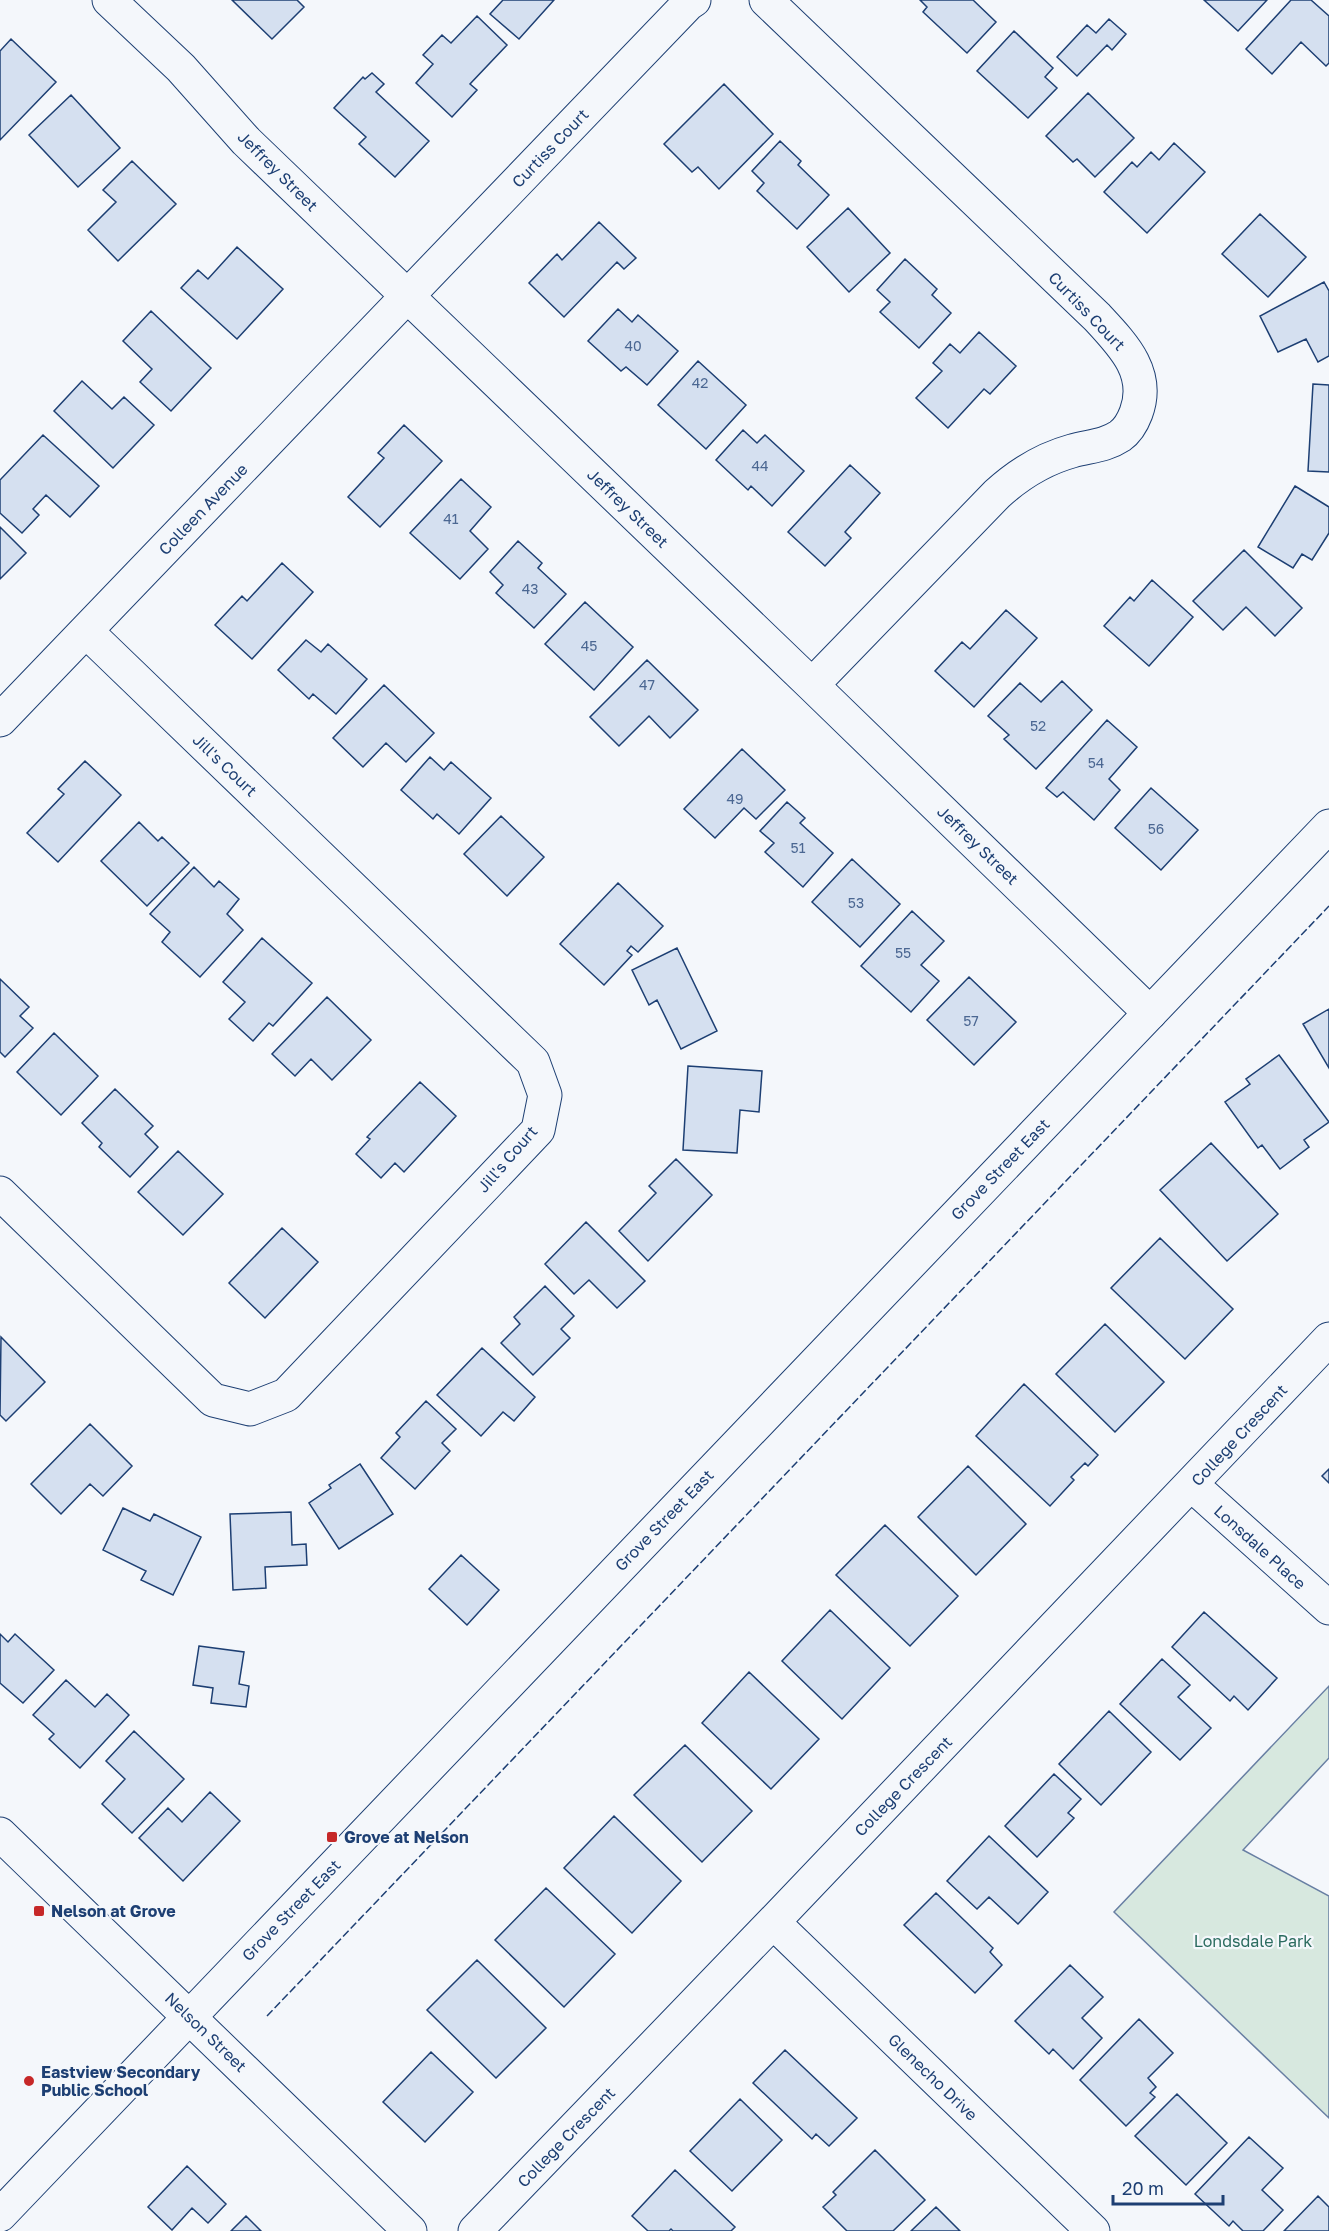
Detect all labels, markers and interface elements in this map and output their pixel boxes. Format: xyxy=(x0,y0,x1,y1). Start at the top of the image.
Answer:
street label: Curtiss Court xyxy=(507,104,593,192)
street label: Jeffrey Street xyxy=(234,127,322,215)
street label: Curtiss Court xyxy=(1044,267,1130,355)
house number: 40 xyxy=(624,337,642,354)
house number: 42 xyxy=(692,374,708,391)
house number: 44 xyxy=(751,457,769,474)
street label: Colleen Avenue xyxy=(154,459,252,559)
street label: Jeffrey Street xyxy=(583,464,673,552)
house number: 41 xyxy=(443,510,459,527)
house number: 43 xyxy=(522,580,538,597)
house number: 45 xyxy=(581,637,597,654)
house number: 47 xyxy=(639,676,655,693)
house number: 52 xyxy=(1030,717,1046,734)
street label: Jill's Court xyxy=(189,729,261,801)
house number: 54 xyxy=(1088,754,1104,771)
house number: 49 xyxy=(726,790,744,807)
street label: Jeffrey Street xyxy=(933,801,1023,889)
house number: 56 xyxy=(1148,820,1164,837)
house number: 51 xyxy=(791,839,806,856)
house number: 53 xyxy=(848,894,864,911)
house number: 55 xyxy=(895,944,911,961)
house number: 57 xyxy=(963,1012,979,1029)
street label: Grove Street East xyxy=(946,1114,1054,1224)
street label: Jill's Court xyxy=(473,1122,541,1196)
street label: College Crescent xyxy=(1187,1380,1291,1490)
street label: Grove Street East xyxy=(610,1465,718,1575)
street label: Lonsdale Place xyxy=(1210,1501,1310,1593)
street label: College Crescent xyxy=(850,1732,956,1840)
place label: Grove at Nelson xyxy=(344,1827,469,1847)
marker: Grove at Nelson xyxy=(325,1830,339,1844)
street label: Grove Street East xyxy=(237,1855,345,1965)
place label: Nelson at Grove xyxy=(51,1901,176,1921)
marker: Nelson at Grove xyxy=(32,1904,46,1918)
park label: Londsdale Park xyxy=(1194,1931,1312,1951)
street label: Nelson Street xyxy=(161,1988,251,2076)
street label: Glenecho Drive xyxy=(884,2029,982,2125)
place label: Eastview Secondary Public School xyxy=(41,2062,201,2100)
marker: Eastview Secondary Public School xyxy=(22,2074,36,2088)
street label: College Crescent xyxy=(513,2083,619,2191)
scale bar xyxy=(1113,2168,1222,2206)
text: 20 m xyxy=(1122,2177,1164,2199)

